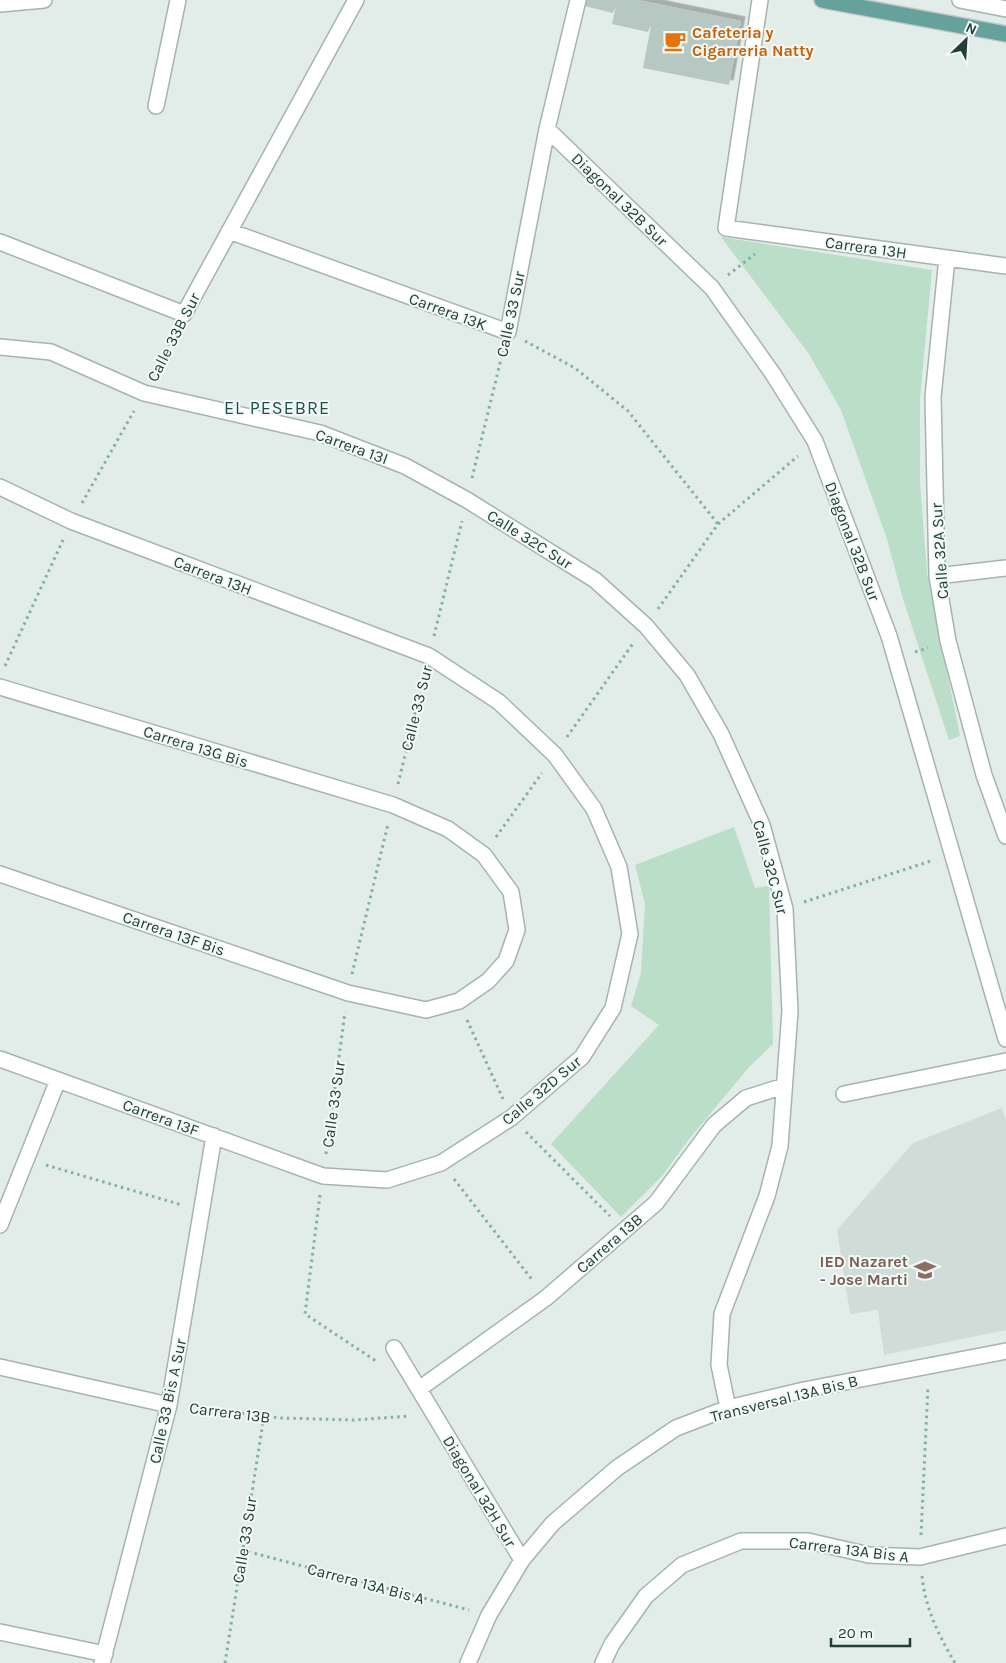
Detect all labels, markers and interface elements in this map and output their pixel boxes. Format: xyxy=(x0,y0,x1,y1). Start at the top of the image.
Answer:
north arrow xyxy=(941,15,991,65)
text: N xyxy=(963,19,979,38)
place label: Cafeteria y Cigarreria Natty xyxy=(692,23,814,60)
cafe icon: Cafeteria y Cigarreria Natty xyxy=(662,28,688,54)
street label: Diagonal 32B Sur xyxy=(568,149,672,250)
street label: Carrera 13H xyxy=(824,232,908,263)
street label: Calle 33 Sur xyxy=(492,269,529,359)
street label: Calle 33B Sur xyxy=(143,289,204,385)
street label: Carrera 13K xyxy=(406,289,490,334)
district label: EL PESEBRE xyxy=(224,397,330,419)
street label: Carrera 13I xyxy=(313,425,391,468)
street label: Diagonal 32B Sur xyxy=(821,479,884,604)
street label: Calle 32A Sur xyxy=(927,502,952,600)
street label: Calle 32C Sur xyxy=(484,506,576,573)
street label: Carrera 13H xyxy=(171,552,255,599)
street label: Calle 33 Sur xyxy=(397,663,436,753)
street label: Carrera 13G Bis xyxy=(141,721,251,771)
street label: Calle 32C Sur xyxy=(749,818,792,917)
street label: Carrera 13F Bis xyxy=(120,907,227,960)
street label: Calle 32D Sur xyxy=(498,1052,585,1129)
street label: Calle 33 Sur xyxy=(318,1059,349,1149)
street label: Carrera 13F xyxy=(120,1095,202,1140)
street label: Carrera 13B xyxy=(572,1209,646,1277)
place label: IED Nazaret - Jose Marti xyxy=(820,1252,908,1289)
school or university icon: IED Nazaret - Jose Marti xyxy=(912,1257,938,1283)
street label: Calle 33 Bis A Sur xyxy=(145,1337,190,1465)
street label: Transversal 13A Bis B xyxy=(708,1371,860,1426)
street label: Carrera 13B xyxy=(188,1398,272,1427)
street label: Diagonal 32H Sur xyxy=(439,1432,521,1551)
street label: Calle 33 Sur xyxy=(228,1495,261,1585)
street label: Carrera 13A Bis A xyxy=(788,1533,910,1566)
street label: Carrera 13A Bis A xyxy=(305,1559,427,1608)
scale bar xyxy=(831,1616,910,1648)
text: 20 m xyxy=(838,1624,873,1642)

